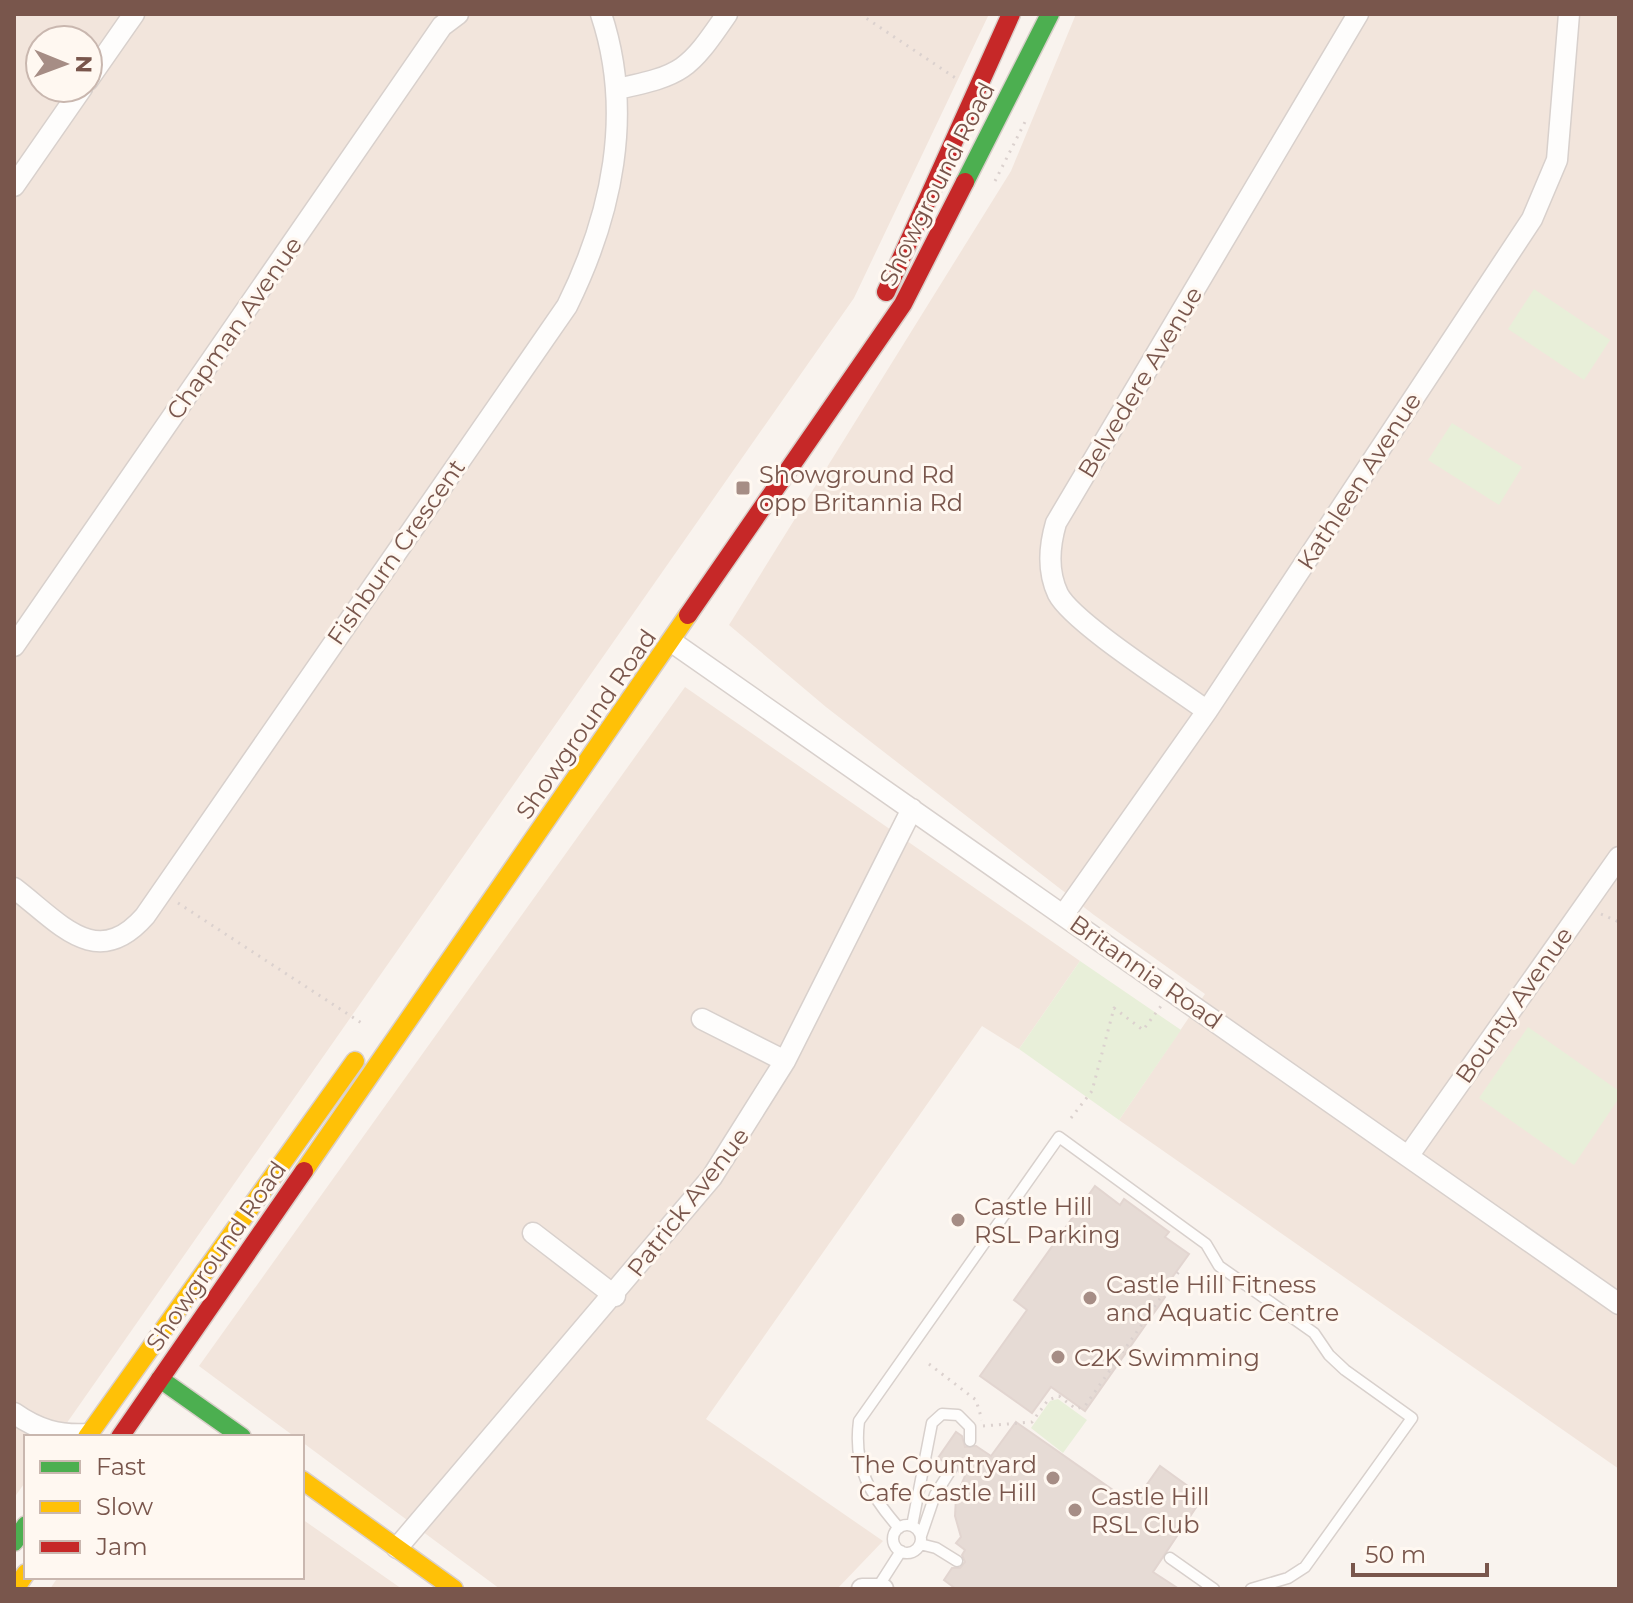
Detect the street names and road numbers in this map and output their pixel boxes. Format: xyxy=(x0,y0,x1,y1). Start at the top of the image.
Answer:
street label: Showground Road xyxy=(873,77,1001,291)
street label: Chapman Avenue xyxy=(160,231,308,425)
street label: Belvedere Avenue xyxy=(1072,281,1208,483)
street label: Kathleen Avenue xyxy=(1291,387,1427,575)
street label: Fishburn Crescent xyxy=(321,453,471,651)
street label: Showground Road xyxy=(510,624,662,824)
street label: Britannia Road xyxy=(1064,909,1228,1035)
street label: Bounty Avenue xyxy=(1449,921,1579,1089)
street label: Patrick Avenue xyxy=(621,1122,755,1282)
street label: Showground Road xyxy=(140,1156,292,1356)

